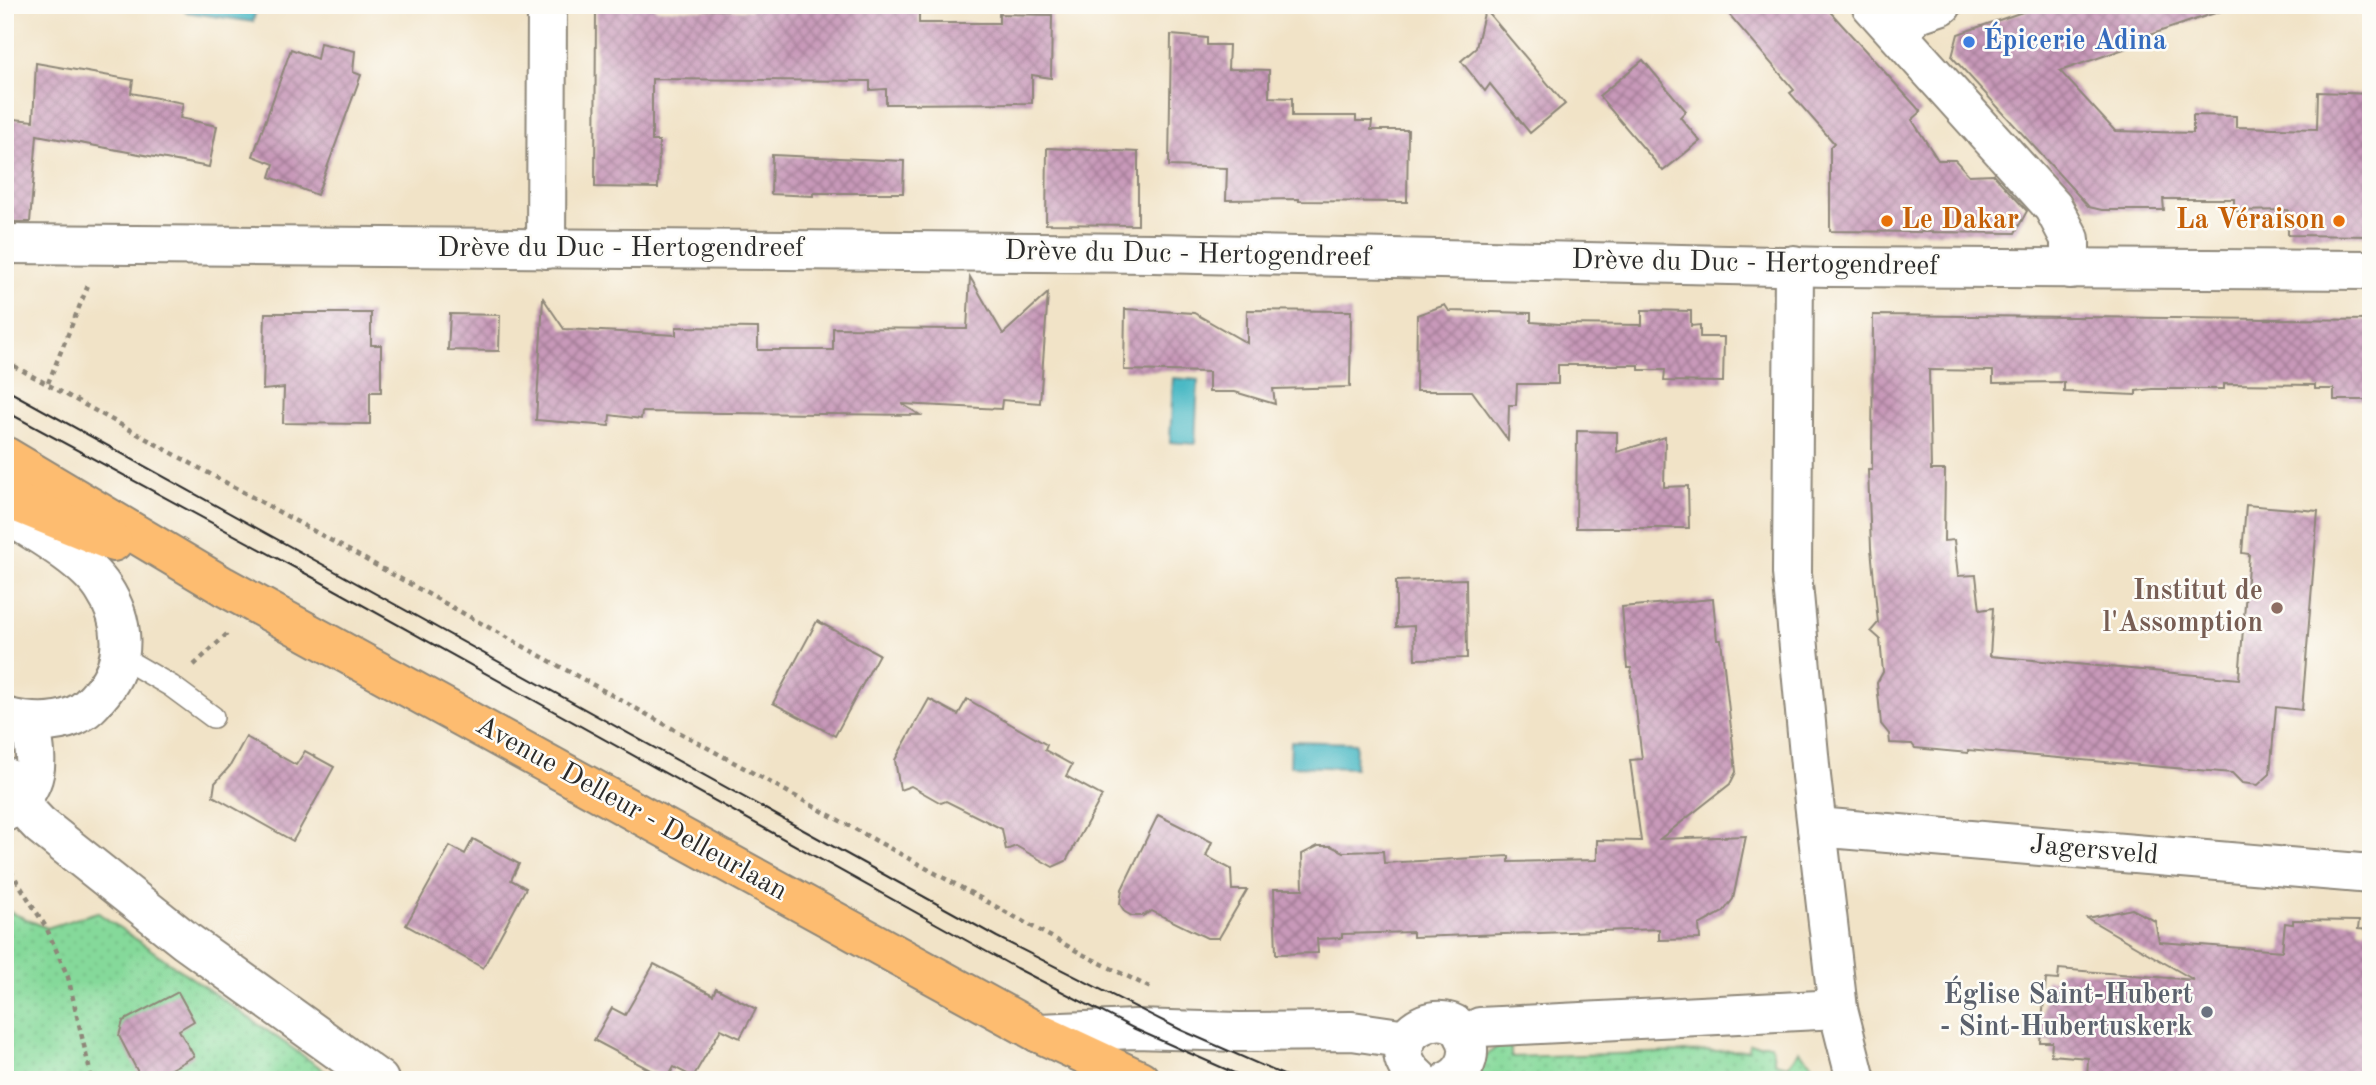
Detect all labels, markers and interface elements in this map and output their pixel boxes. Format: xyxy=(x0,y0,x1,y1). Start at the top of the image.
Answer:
place label: Épicerie Adina xyxy=(1983,21,2167,56)
marker: Épicerie Adina xyxy=(1961,34,1977,50)
place label: Le Dakar xyxy=(1901,207,2019,235)
place label: La Véraison xyxy=(2176,207,2325,235)
marker: Le Dakar xyxy=(1879,213,1895,229)
marker: La Véraison xyxy=(2331,213,2347,229)
street label: Drève du Duc - Hertogendreef xyxy=(437,235,806,263)
street label: Drève du Duc - Hertogendreef xyxy=(1004,238,1374,272)
street label: Drève du Duc - Hertogendreef xyxy=(1571,247,1941,281)
place label: Institut de l'Assomption xyxy=(2103,578,2263,638)
marker: Institut de l'Assomption xyxy=(2269,600,2285,616)
street label: Avenue Delleur - Delleurlaan xyxy=(471,712,791,906)
street label: Jagersveld xyxy=(2028,831,2160,871)
place label: Église Saint-Hubert - Sint-Hubertuskerk xyxy=(1940,975,2193,1042)
marker: Église Saint-Hubert - Sint-Hubertuskerk xyxy=(2199,1004,2215,1020)

